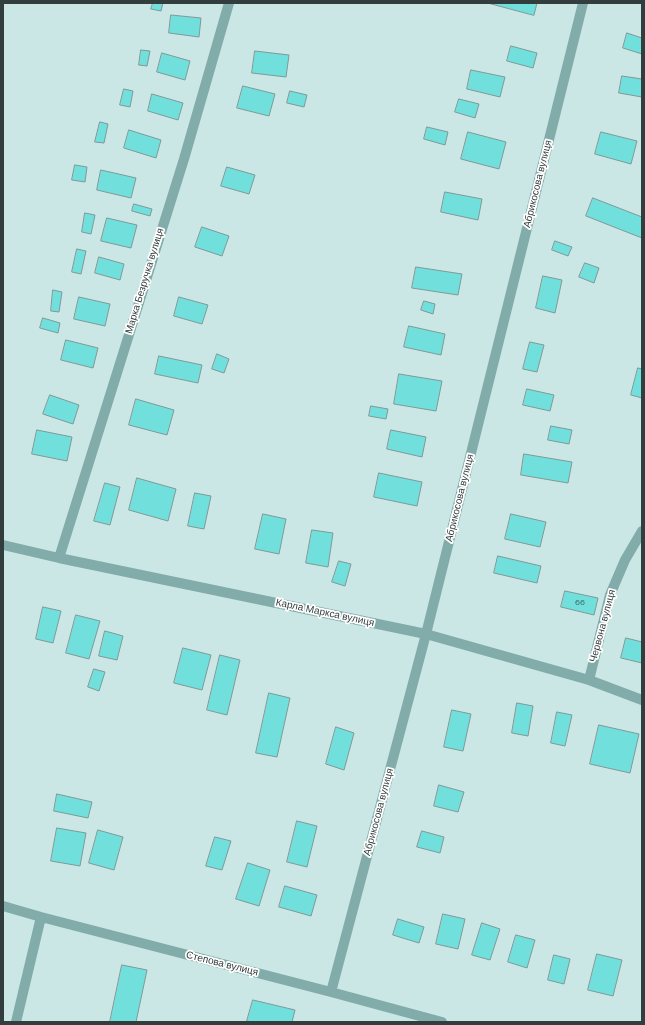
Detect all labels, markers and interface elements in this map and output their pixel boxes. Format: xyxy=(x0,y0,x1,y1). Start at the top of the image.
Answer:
street label: Абрикосова вулиця xyxy=(521,139,555,229)
street label: Марка Безручка вулиця xyxy=(123,227,167,335)
street label: Абрикосова вулиця xyxy=(443,453,477,543)
street label: Червона вулиця xyxy=(588,588,618,664)
street label: Карла Маркса вулиця xyxy=(275,597,375,629)
house number: 66 xyxy=(575,598,585,608)
street label: Абрикосова вулиця xyxy=(362,767,396,857)
street label: Степова вулиця xyxy=(185,949,259,979)

